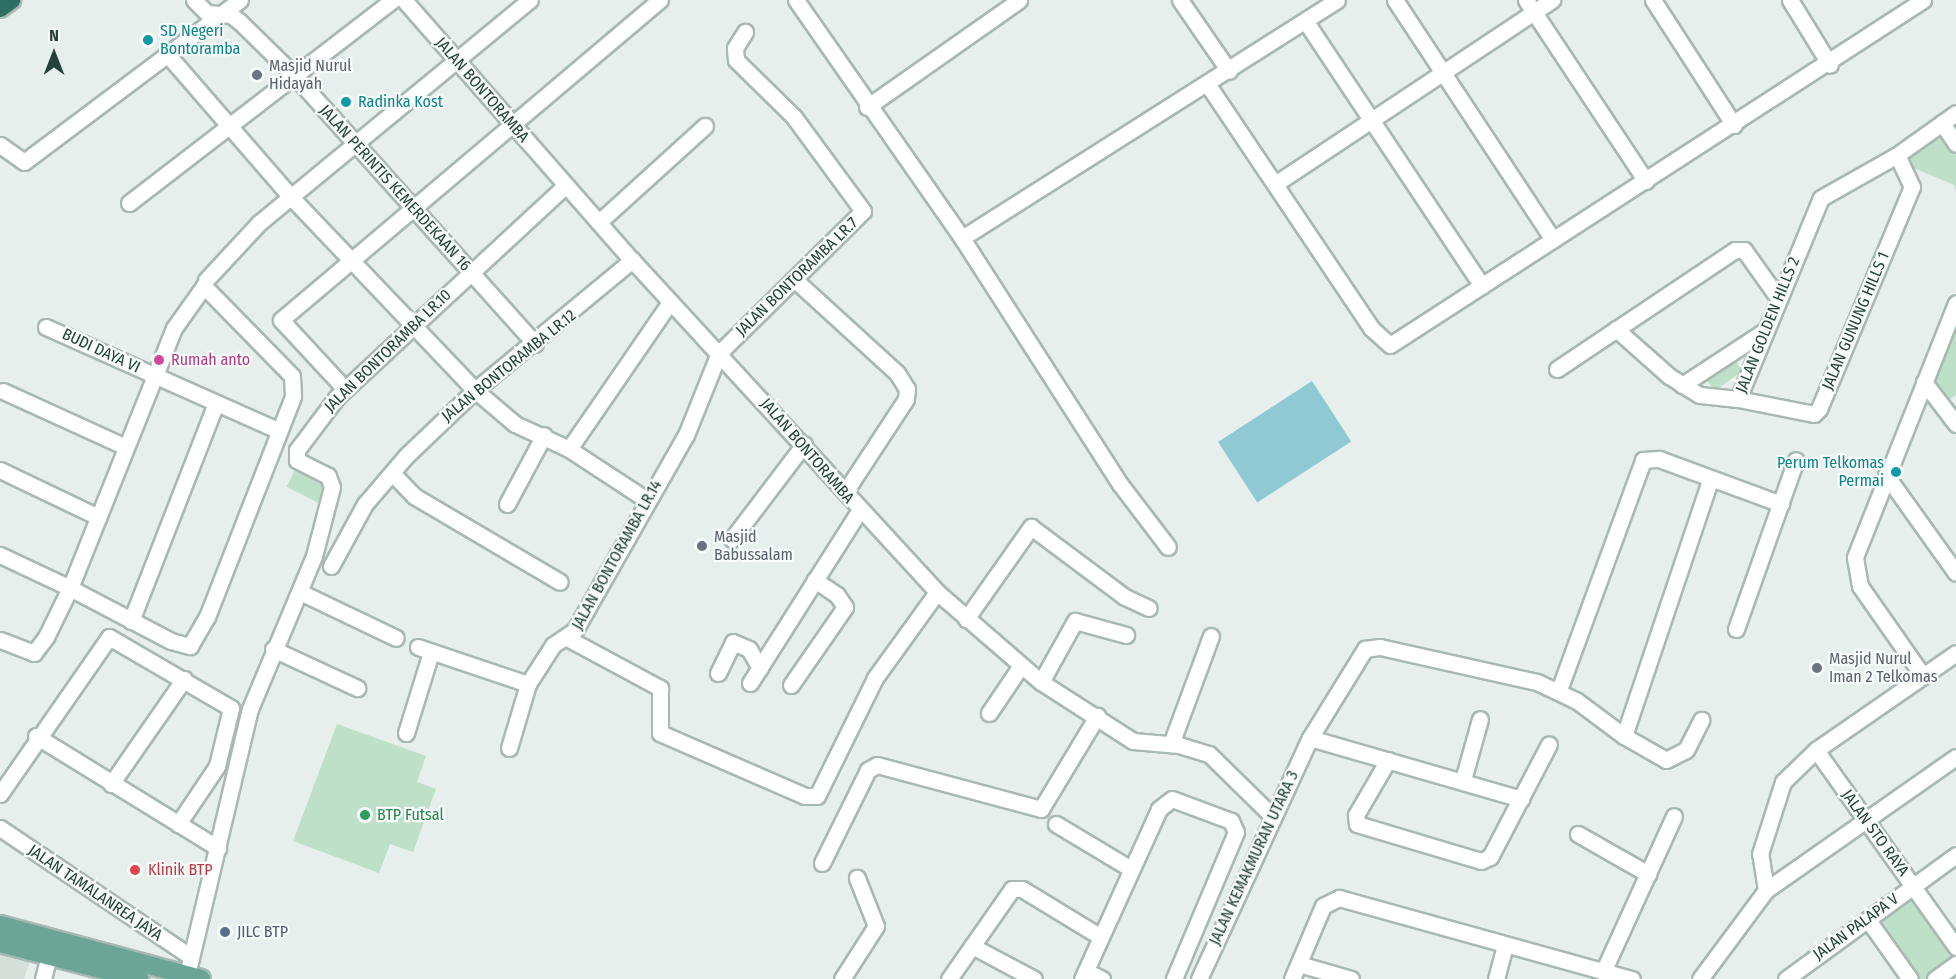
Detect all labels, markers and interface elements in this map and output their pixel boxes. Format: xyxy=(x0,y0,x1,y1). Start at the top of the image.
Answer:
place label: SD Negeri Bontoramba xyxy=(160,21,240,59)
north arrow xyxy=(24,24,84,84)
text: N xyxy=(49,26,59,45)
marker: SD Negeri Bontoramba xyxy=(141,33,155,47)
street label: JALAN BONTORAMBA xyxy=(431,34,533,146)
place label: Masjid Nurul Hidayah xyxy=(269,56,352,94)
marker: Masjid Nurul Hidayah xyxy=(250,68,264,82)
place label: Radinka Kost xyxy=(358,92,443,112)
marker: Radinka Kost xyxy=(339,95,353,109)
street label: JALAN PERINTIS KEMERDEKAAN 16 xyxy=(315,101,475,275)
street label: JALAN BONTORAMBA LR.7 xyxy=(732,214,862,340)
street label: JALAN GUNUNG HILLS 1 xyxy=(1818,249,1894,393)
street label: JALAN GOLDEN HILLS 2 xyxy=(1732,254,1804,396)
street label: JALAN BONTORAMBA LR.10 xyxy=(321,285,455,417)
street label: JALAN BONTORAMBA LR.12 xyxy=(438,306,580,426)
street label: BUDI DAYA VI xyxy=(59,325,143,377)
place label: Rumah anto xyxy=(171,350,250,370)
marker: Rumah anto xyxy=(152,353,166,367)
street label: JALAN BONTORAMBA xyxy=(756,395,858,507)
place label: Perum Telkomas Permai xyxy=(1777,453,1884,491)
marker: Perum Telkomas Permai xyxy=(1889,465,1903,479)
street label: JALAN BONTORAMBA LR.14 xyxy=(568,477,666,633)
place label: Masjid Babussalam xyxy=(714,527,793,565)
marker: Masjid Babussalam xyxy=(695,539,709,553)
place label: Masjid Nurul Iman 2 Telkomas xyxy=(1829,649,1938,687)
marker: Masjid Nurul Iman 2 Telkomas xyxy=(1810,661,1824,675)
street label: JALAN KEMAKMURAN UTARA 3 xyxy=(1205,768,1303,948)
street label: JALAN STO RAYA xyxy=(1837,786,1913,880)
place label: BTP Futsal xyxy=(377,805,444,825)
marker: BTP Futsal xyxy=(358,808,372,822)
street label: JALAN TAMALANREA JAYA xyxy=(24,841,166,945)
place label: Klinik BTP xyxy=(148,860,213,880)
marker: Klinik BTP xyxy=(126,861,144,879)
street label: JALAN PALAPA V xyxy=(1810,890,1902,964)
place label: JILC BTP xyxy=(237,922,288,942)
marker: JILC BTP xyxy=(218,925,232,939)

